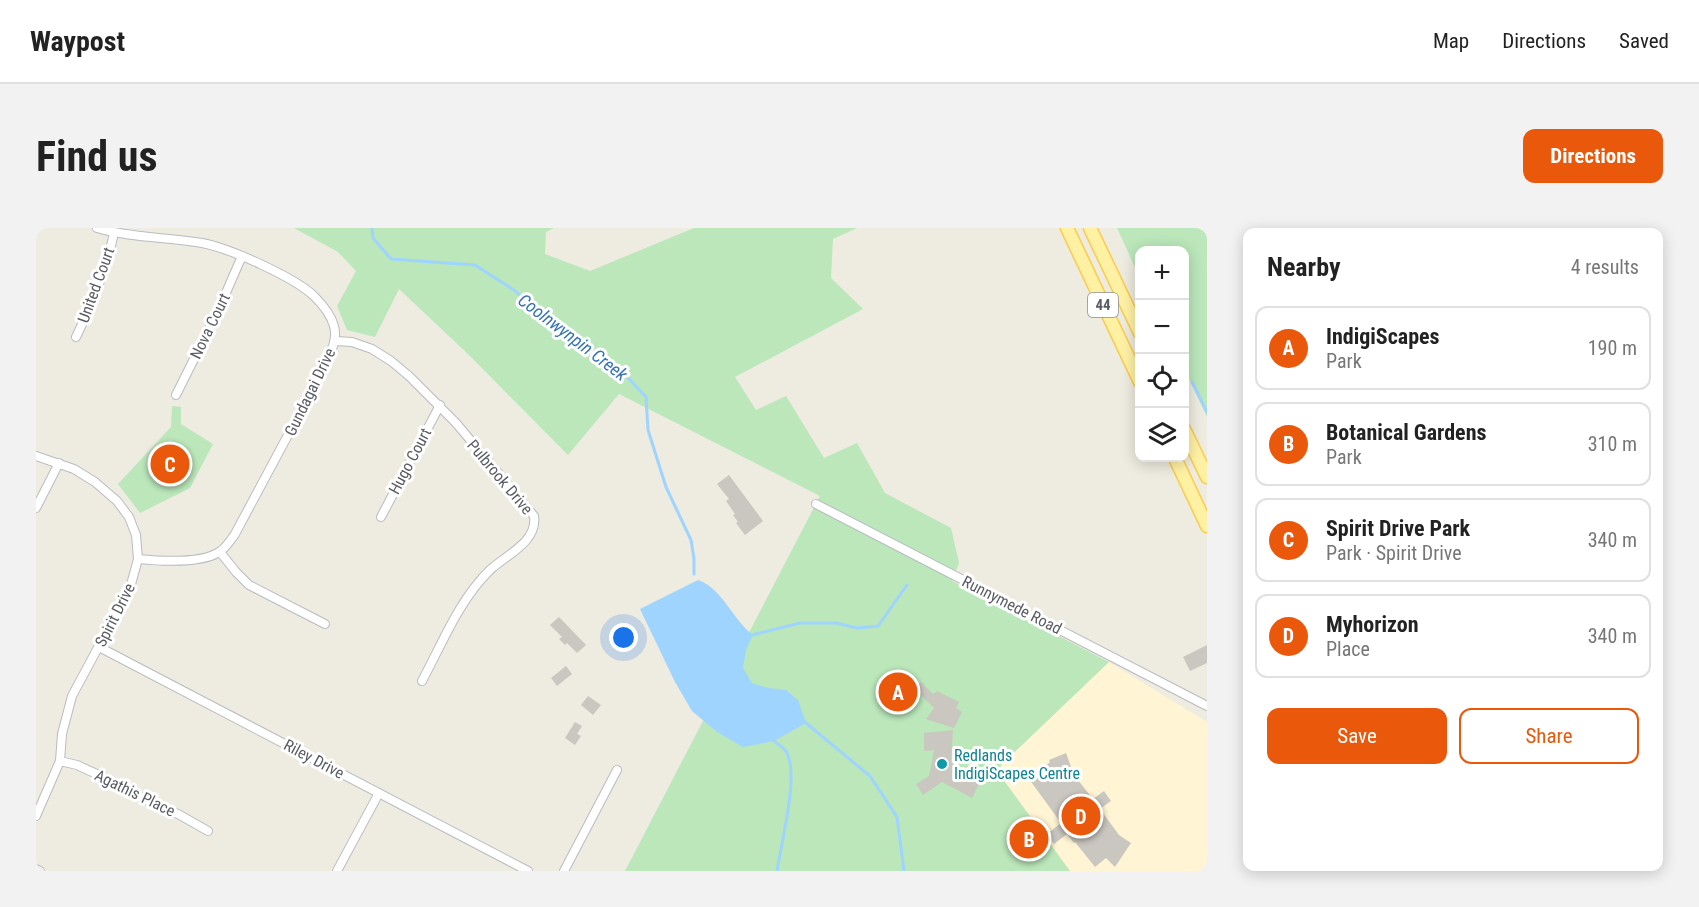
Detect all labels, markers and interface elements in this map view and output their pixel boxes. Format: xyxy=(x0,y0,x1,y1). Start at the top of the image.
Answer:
text: Waypost xyxy=(30,25,125,58)
text: Map xyxy=(1433,29,1469,53)
text: Directions xyxy=(1502,29,1586,53)
text: Saved xyxy=(1619,29,1669,53)
button: Directions xyxy=(1523,129,1663,183)
text: Find us xyxy=(36,132,157,181)
street label: United Court xyxy=(74,244,119,325)
map controls xyxy=(1135,246,1189,462)
button: + xyxy=(1135,246,1189,300)
text: Nearby xyxy=(1267,252,1341,282)
text: 4 results xyxy=(1571,255,1639,279)
water label: Coolnwynpin Creek xyxy=(514,289,633,386)
street label: Nova Court xyxy=(186,290,234,362)
road number: 44 xyxy=(1088,293,1118,317)
button: − xyxy=(1135,300,1189,354)
text: IndigiScapes xyxy=(1326,324,1440,349)
text: A xyxy=(1283,336,1294,360)
text: 190 m xyxy=(1588,336,1637,360)
street label: Gundagai Drive xyxy=(281,345,339,439)
text: Park xyxy=(1326,349,1362,373)
button: locate xyxy=(1135,354,1189,408)
button: layers xyxy=(1135,408,1189,462)
text: Botanical Gardens xyxy=(1326,420,1486,445)
street label: Hugo Court xyxy=(385,424,435,497)
text: B xyxy=(1283,432,1294,456)
text: 310 m xyxy=(1588,432,1637,456)
street label: Pulbrook Drive xyxy=(463,436,537,518)
pin: C xyxy=(150,442,190,486)
text: Park xyxy=(1326,445,1362,469)
text: Spirit Drive Park xyxy=(1326,516,1470,541)
text: C xyxy=(1283,528,1294,552)
text: 340 m xyxy=(1588,528,1637,552)
text: Park · Spirit Drive xyxy=(1326,541,1462,565)
street label: Runnymede Road xyxy=(959,572,1065,638)
street label: Spirit Drive xyxy=(91,580,139,650)
text: Myhorizon xyxy=(1326,612,1419,637)
your location xyxy=(609,623,638,652)
text: D xyxy=(1283,624,1294,648)
text: 340 m xyxy=(1588,624,1637,648)
text: Place xyxy=(1326,637,1370,661)
pin: A xyxy=(878,670,918,714)
button: Save xyxy=(1267,708,1447,764)
button: Share xyxy=(1459,708,1639,764)
street label: Riley Drive xyxy=(281,735,347,783)
place label: Redlands IndigiScapes Centre xyxy=(954,746,1080,783)
marker: Redlands IndigiScapes Centre xyxy=(935,757,949,771)
street label: Agathis Place xyxy=(92,765,178,821)
pin: D xyxy=(1062,794,1100,838)
pin: B xyxy=(1010,816,1048,862)

